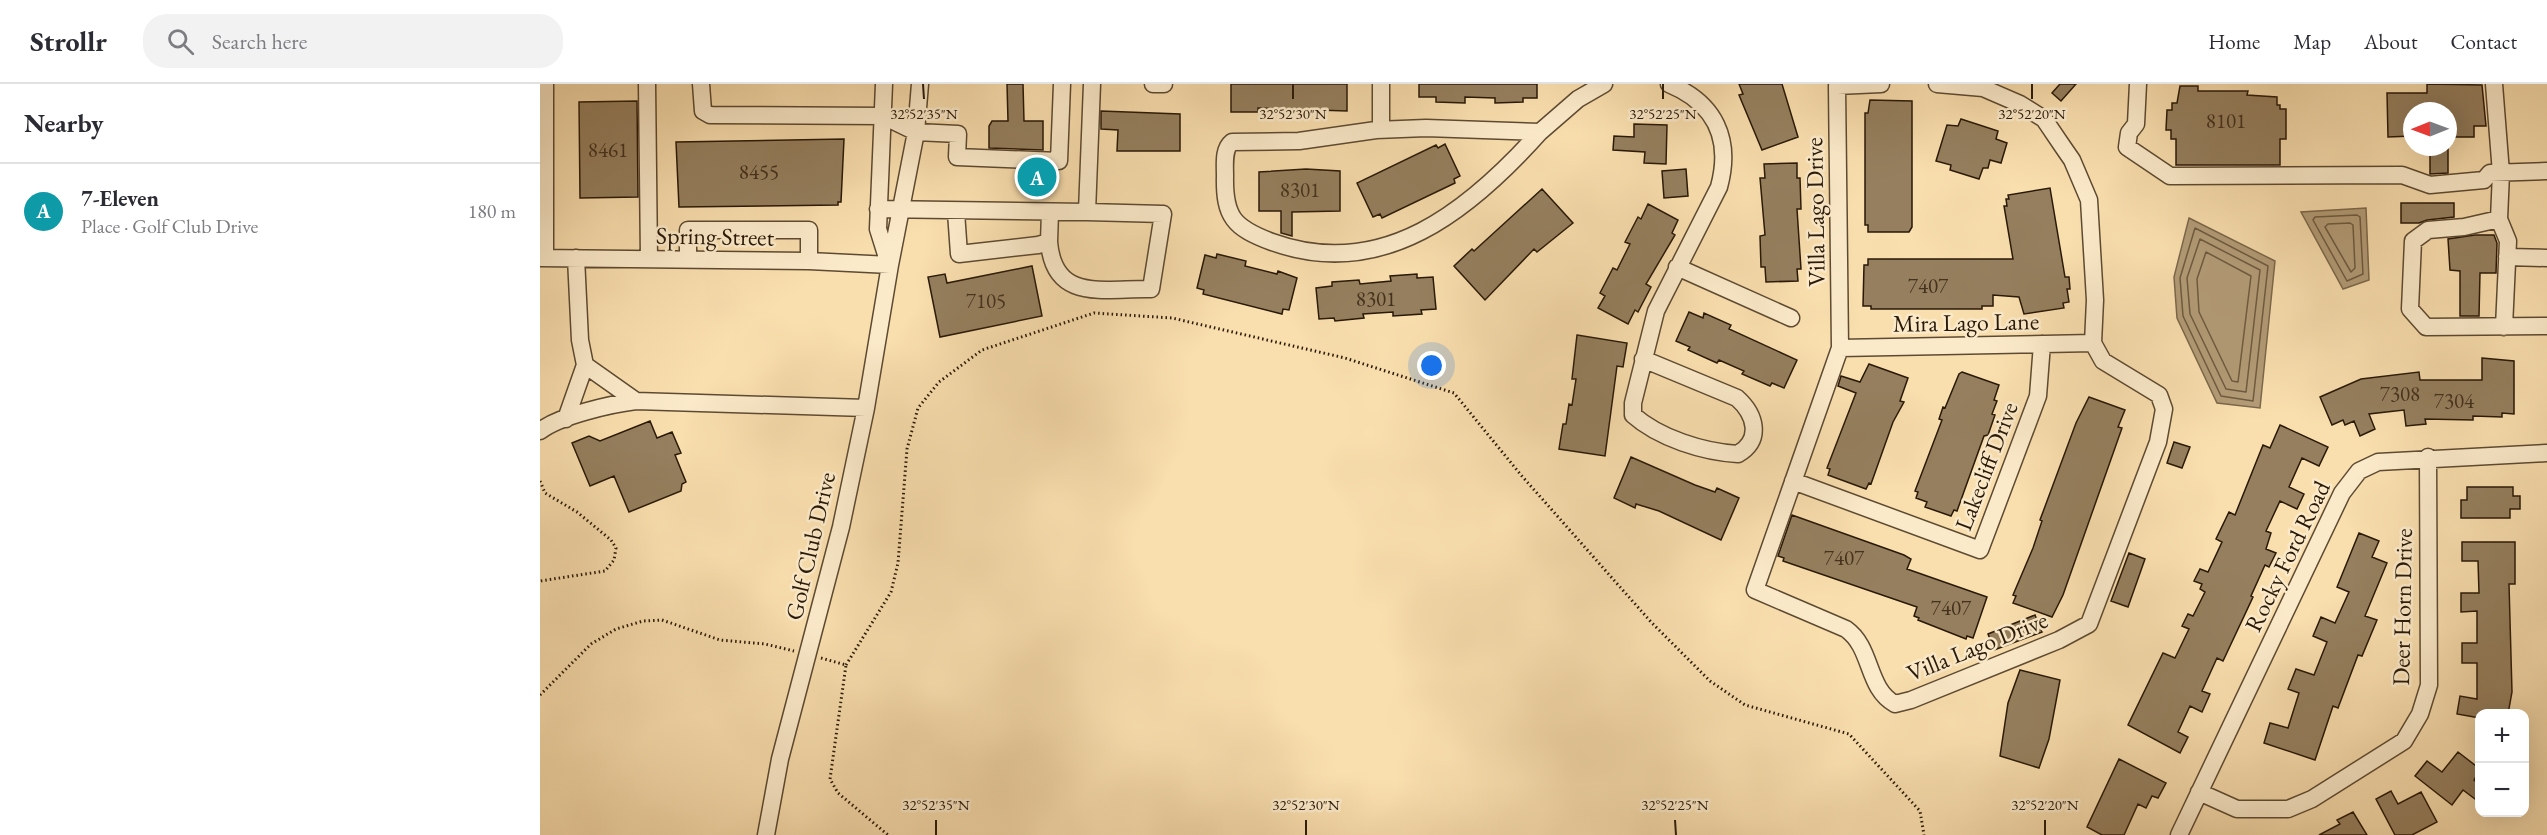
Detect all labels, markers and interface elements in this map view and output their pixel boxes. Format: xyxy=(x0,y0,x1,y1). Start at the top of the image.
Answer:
search box xyxy=(143,14,563,68)
text: Strollr xyxy=(30,23,107,59)
icon: search xyxy=(164,25,197,58)
text: Search here xyxy=(212,27,307,56)
text: Home xyxy=(2208,28,2260,55)
text: Map xyxy=(2293,28,2331,55)
text: About xyxy=(2364,28,2417,55)
text: Contact xyxy=(2450,28,2517,55)
north arrow xyxy=(2403,102,2457,156)
text: 32°52'35"N xyxy=(890,104,958,123)
text: 32°52'30"N xyxy=(1259,104,1327,123)
text: 32°52'25"N xyxy=(1629,104,1697,123)
text: 32°52'20"N xyxy=(1998,104,2066,123)
text: Nearby xyxy=(24,106,104,140)
house number: 8101 xyxy=(2206,107,2246,134)
house number: 8461 xyxy=(588,136,628,163)
street label: Villa Lago Drive xyxy=(1798,137,1832,287)
pin: A xyxy=(1018,154,1056,200)
house number: 8455 xyxy=(739,158,779,185)
house number: 8301 xyxy=(1280,176,1320,203)
text: 7-Eleven xyxy=(81,184,159,213)
text: A xyxy=(36,198,51,224)
text: 180 m xyxy=(468,198,516,224)
text: Place · Golf Club Drive xyxy=(81,213,258,239)
street label: Spring Street xyxy=(656,219,775,253)
house number: 7407 xyxy=(1908,272,1949,299)
house number: 8301 xyxy=(1356,285,1396,312)
house number: 7105 xyxy=(966,287,1006,314)
street label: Mira Lago Lane xyxy=(1893,305,2039,339)
your location xyxy=(1417,351,1446,380)
house number: 7308 xyxy=(2380,380,2420,407)
house number: 7304 xyxy=(2434,387,2475,414)
street label: Lakecliff Drive xyxy=(1947,397,2025,535)
street label: Golf Club Drive xyxy=(778,469,842,623)
street label: Rocky Ford Road xyxy=(2237,475,2337,636)
street label: Deer Horn Drive xyxy=(2385,528,2419,686)
house number: 7407 xyxy=(1824,544,1865,571)
house number: 7407 xyxy=(1931,594,1972,621)
street label: Villa Lago Drive xyxy=(1902,604,2052,688)
map controls xyxy=(2475,709,2529,817)
button: + xyxy=(2475,709,2529,763)
button: − xyxy=(2475,763,2529,817)
text: 32°52'35"N xyxy=(902,795,970,814)
text: 32°52'30"N xyxy=(1272,795,1340,814)
text: 32°52'25"N xyxy=(1641,795,1709,814)
text: 32°52'20"N xyxy=(2011,795,2079,814)

